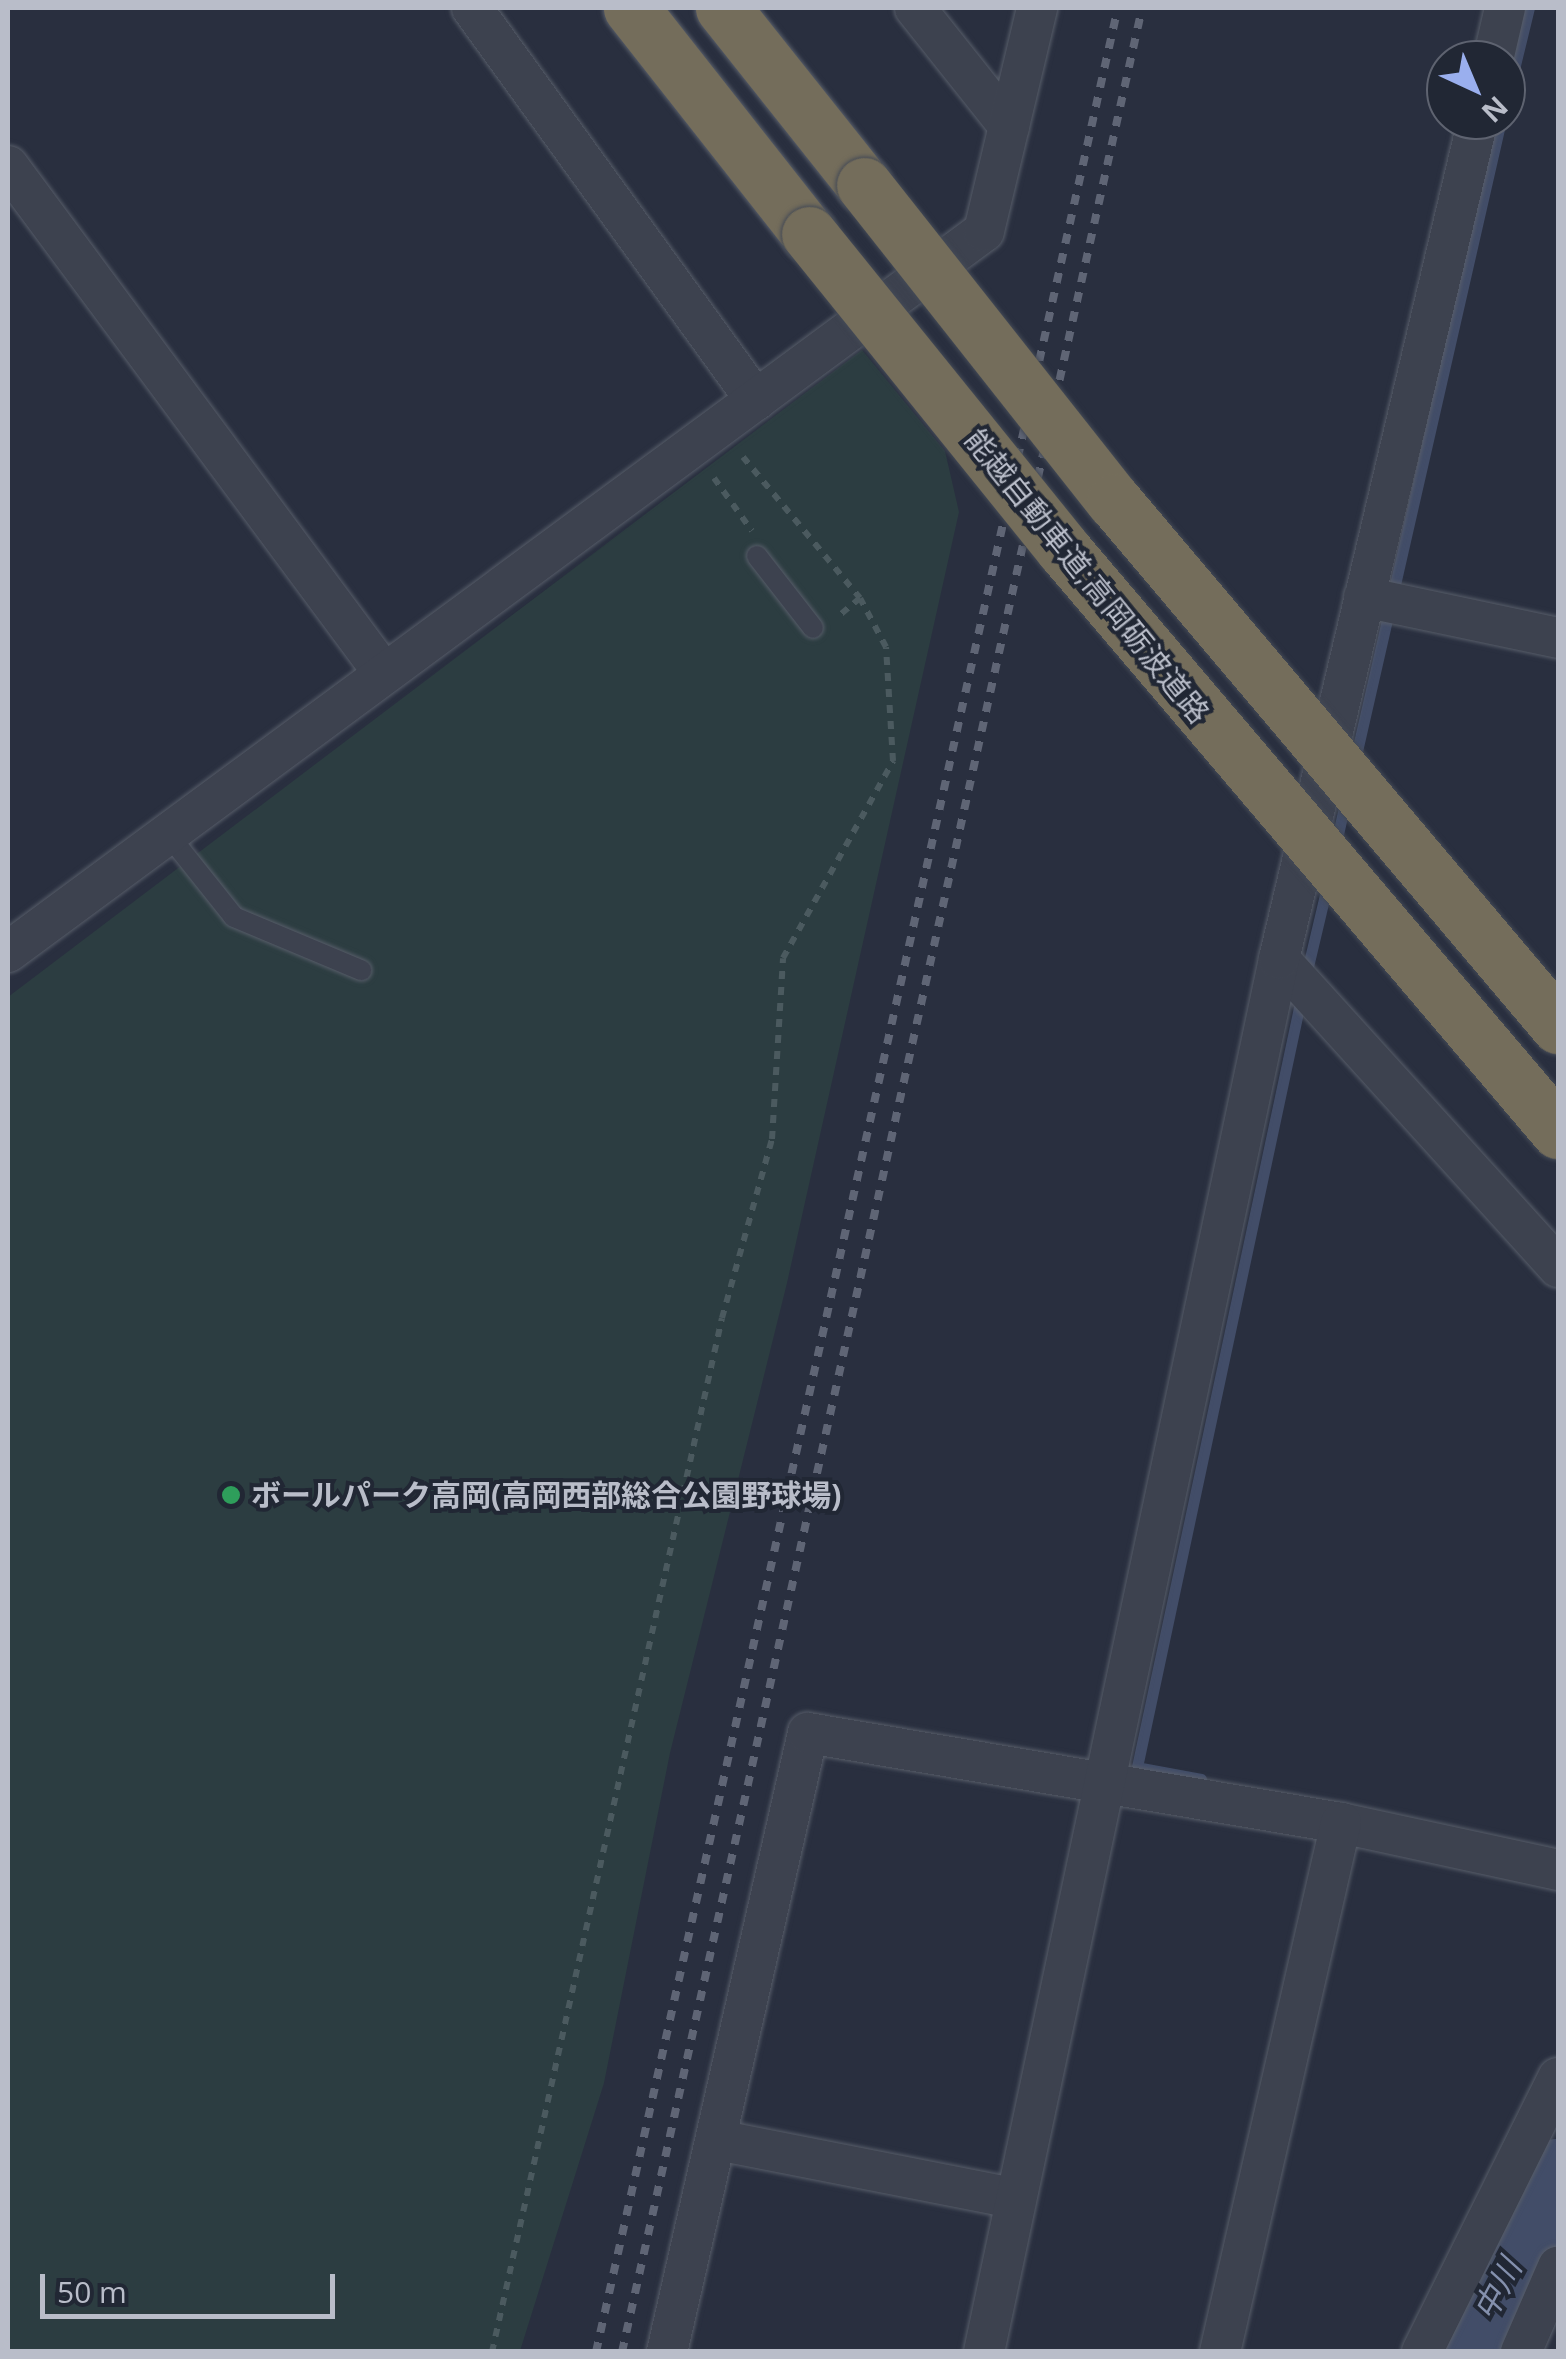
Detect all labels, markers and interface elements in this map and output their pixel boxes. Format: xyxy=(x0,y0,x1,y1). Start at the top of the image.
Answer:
north arrow xyxy=(1426,40,1526,140)
text: N xyxy=(1474,89,1517,132)
street label: 能越自動車道;高岡砺波道路 xyxy=(957,422,1217,730)
place label: ボールパーク高岡(高岡西部総合公園野球場) xyxy=(251,1477,841,1513)
marker: ボールパーク高岡(高岡西部総合公園野球場) xyxy=(220,1484,242,1506)
water label: 中川 xyxy=(1465,2252,1529,2326)
scale bar xyxy=(45,2254,340,2316)
text: 50 m xyxy=(57,2271,127,2312)

